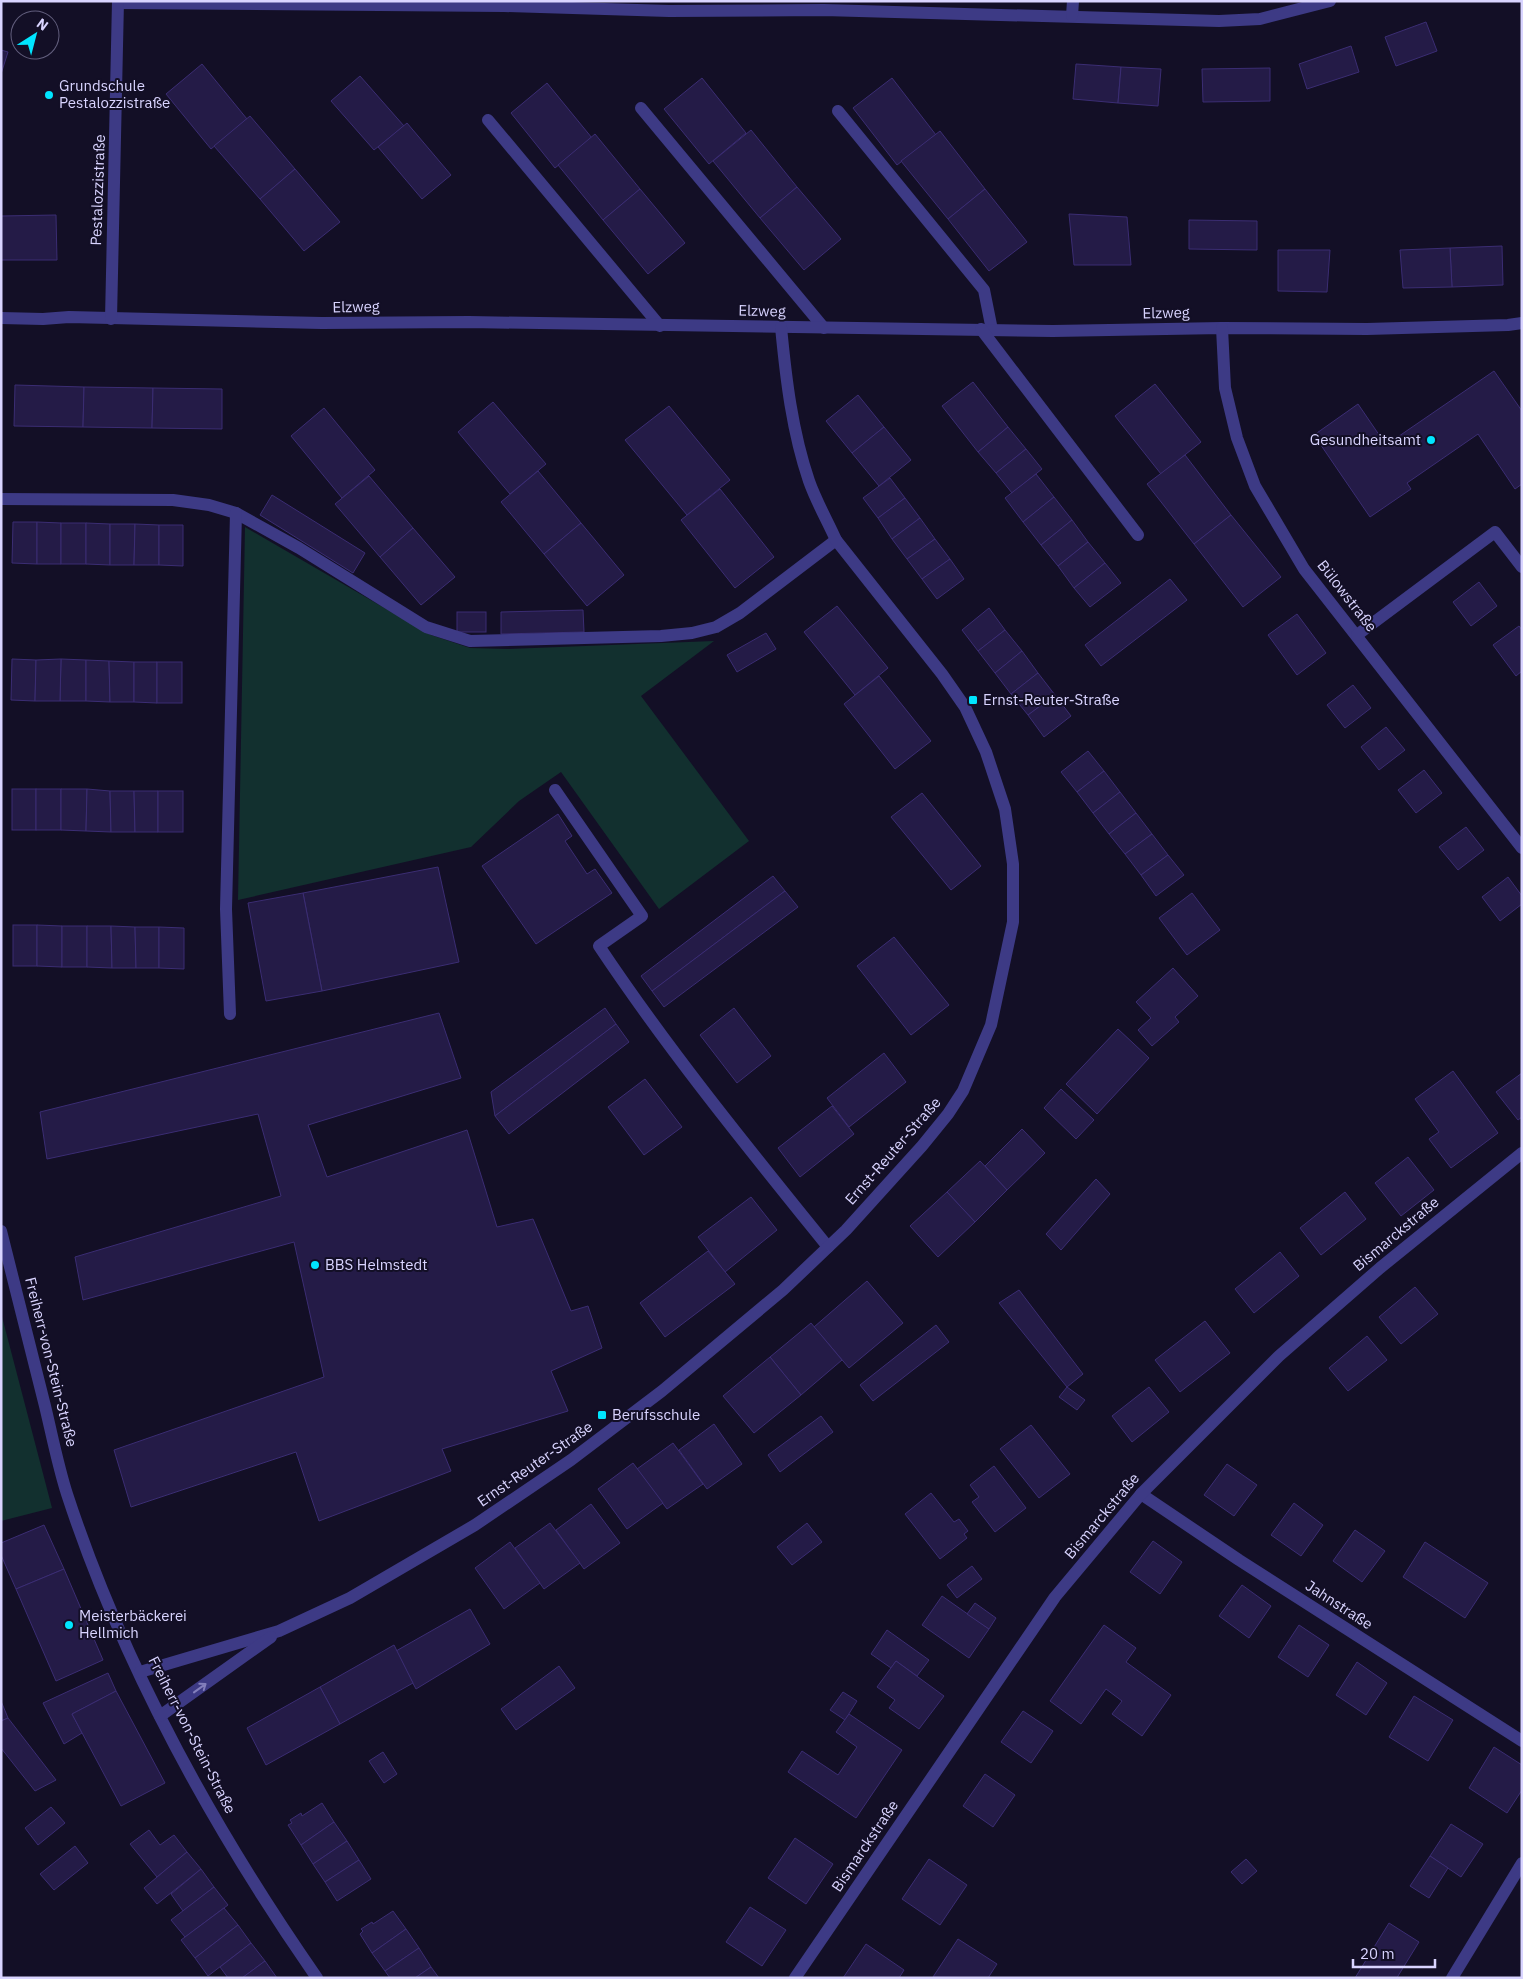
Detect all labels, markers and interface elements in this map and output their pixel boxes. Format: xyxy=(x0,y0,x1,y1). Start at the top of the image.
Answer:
north arrow xyxy=(10,10,60,60)
text: N xyxy=(33,14,52,35)
place label: Grundschule Pestalozzistraße xyxy=(59,76,170,112)
marker: Grundschule Pestalozzistraße xyxy=(43,89,55,101)
street label: Pestalozzistraße xyxy=(86,134,109,246)
street label: Elzweg xyxy=(332,297,380,316)
street label: Elzweg xyxy=(738,301,786,320)
street label: Elzweg xyxy=(1142,303,1190,322)
place label: Gesundheitsamt xyxy=(1310,430,1421,449)
marker: Gesundheitsamt xyxy=(1425,434,1437,446)
street label: Bülowstraße xyxy=(1313,556,1381,635)
place label: Ernst-Reuter-Straße xyxy=(983,690,1120,709)
marker: Ernst-Reuter-Straße xyxy=(967,694,979,706)
street label: Ernst-Reuter-Straße xyxy=(841,1093,945,1208)
street label: Bismarckstraße xyxy=(1349,1192,1443,1275)
place label: BBS Helmstedt xyxy=(325,1255,427,1274)
marker: BBS Helmstedt xyxy=(309,1259,321,1271)
street label: Freiherr-von-Stein-Straße xyxy=(21,1275,82,1449)
place label: Berufsschule xyxy=(612,1405,700,1424)
marker: Berufsschule xyxy=(596,1409,608,1421)
street label: Ernst-Reuter-Straße xyxy=(473,1417,596,1511)
street label: Bismarckstraße xyxy=(1060,1469,1143,1563)
street label: Jahnstraße xyxy=(1302,1576,1377,1633)
place label: Meisterbäckerei Hellmich xyxy=(79,1606,187,1642)
marker: Meisterbäckerei Hellmich xyxy=(63,1619,75,1631)
street label: Freiherr-von-Stein-Straße xyxy=(144,1653,240,1817)
one-way arrow xyxy=(193,1683,207,1693)
street label: Bismarckstraße xyxy=(827,1796,902,1895)
scale bar xyxy=(1353,1936,1436,1968)
text: 20 m xyxy=(1360,1944,1395,1963)

